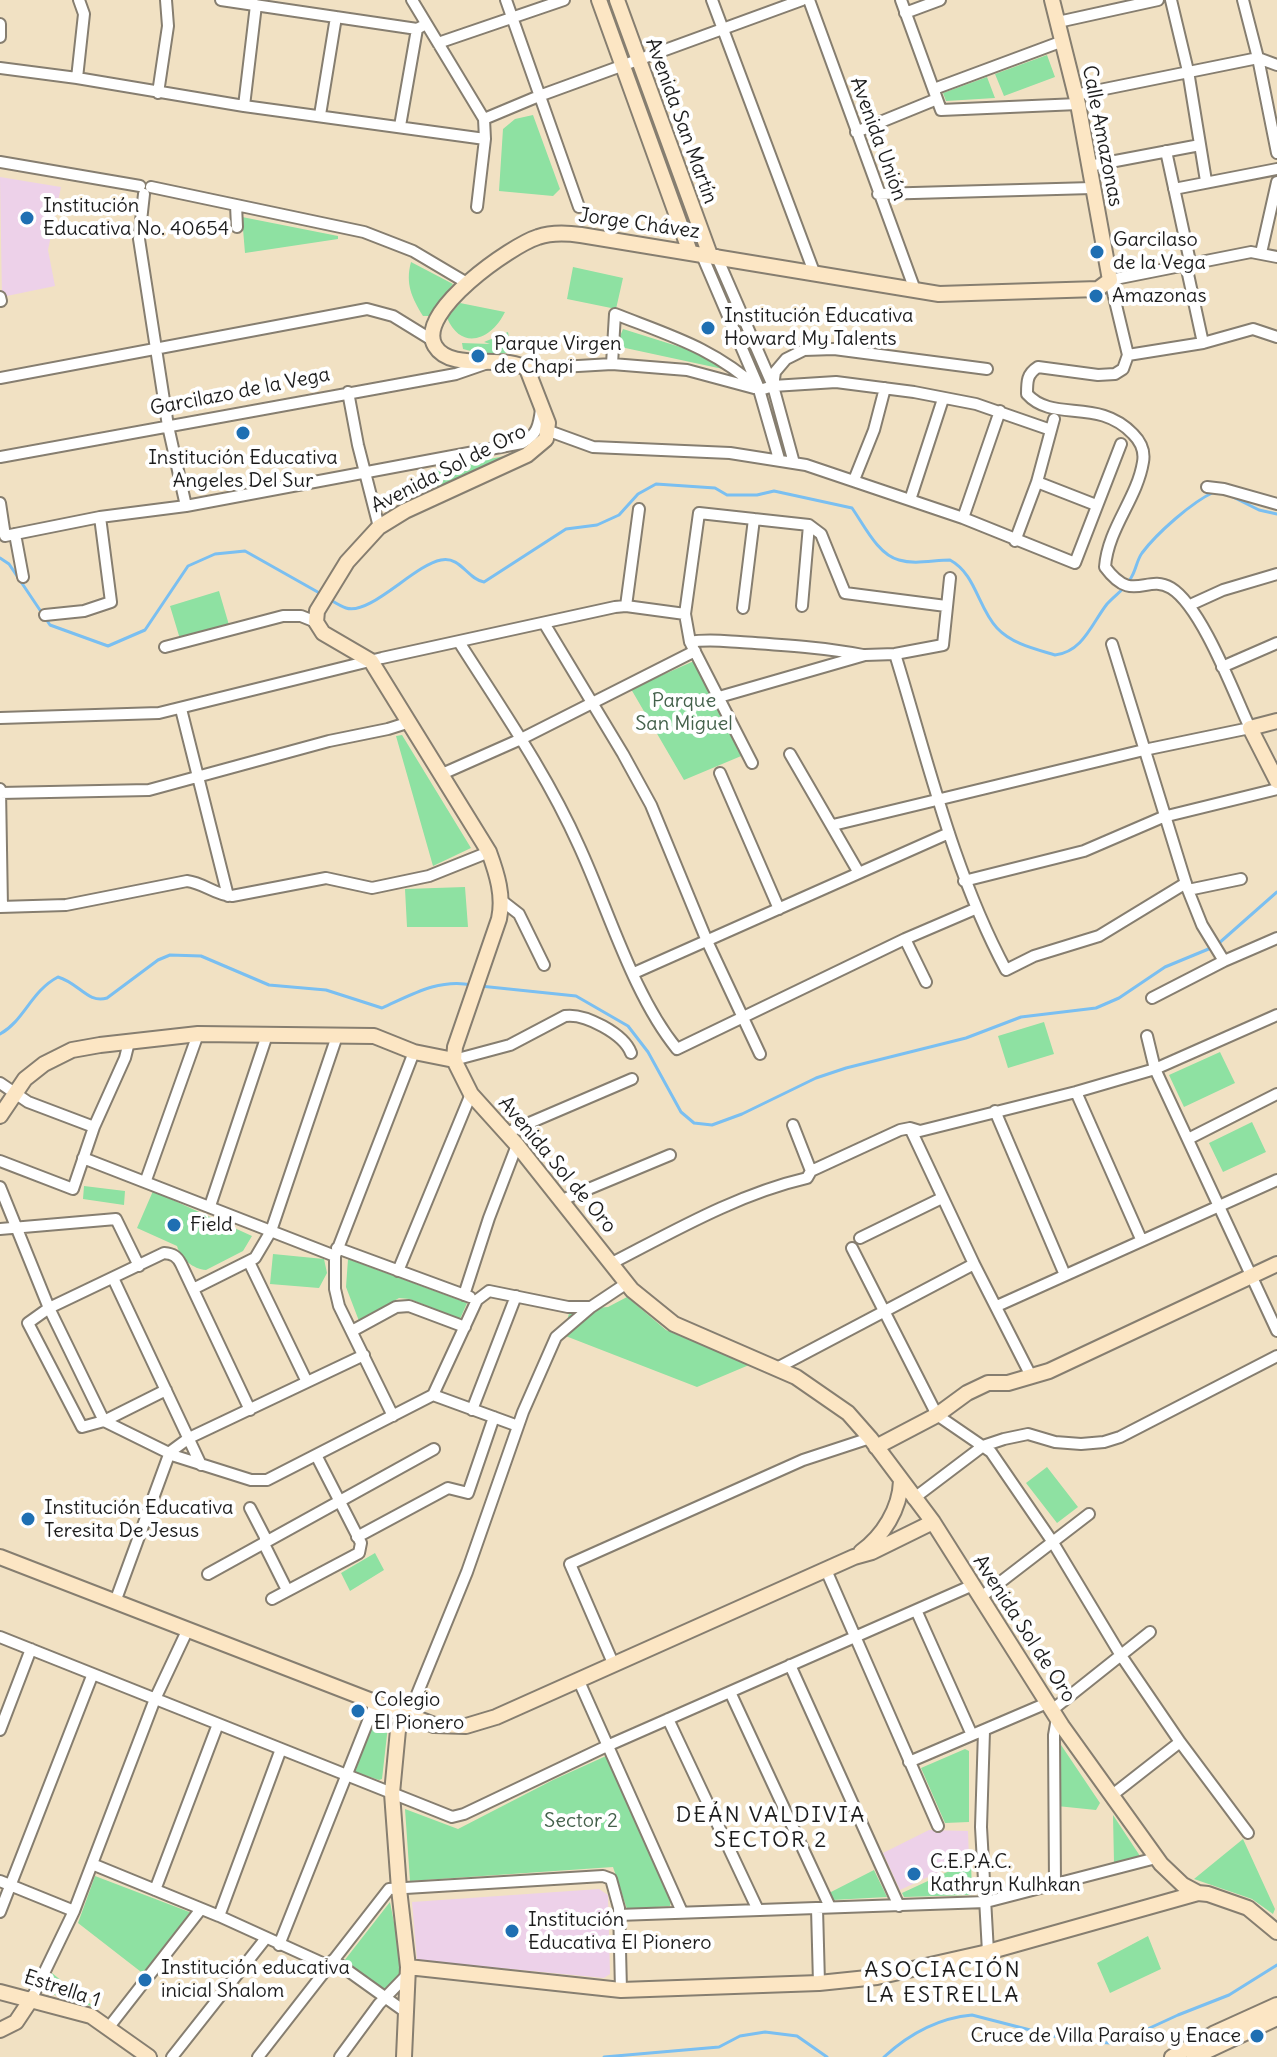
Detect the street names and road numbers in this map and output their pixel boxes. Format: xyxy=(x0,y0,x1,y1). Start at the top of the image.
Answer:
street label: Avenida San Martín xyxy=(640,35,722,207)
street label: Calle Amazonas xyxy=(1077,63,1127,209)
street label: Avenida Unión xyxy=(845,74,911,204)
street label: Jorge Chávez xyxy=(577,204,701,244)
street label: Garcilazo de la Vega xyxy=(148,363,332,421)
street label: Avenida Sol de Oro xyxy=(368,420,530,518)
street label: Avenida Sol de Oro xyxy=(493,1092,621,1238)
street label: Avenida Sol de Oro xyxy=(967,1551,1081,1707)
street label: Estrella 1 xyxy=(21,1965,103,2013)

